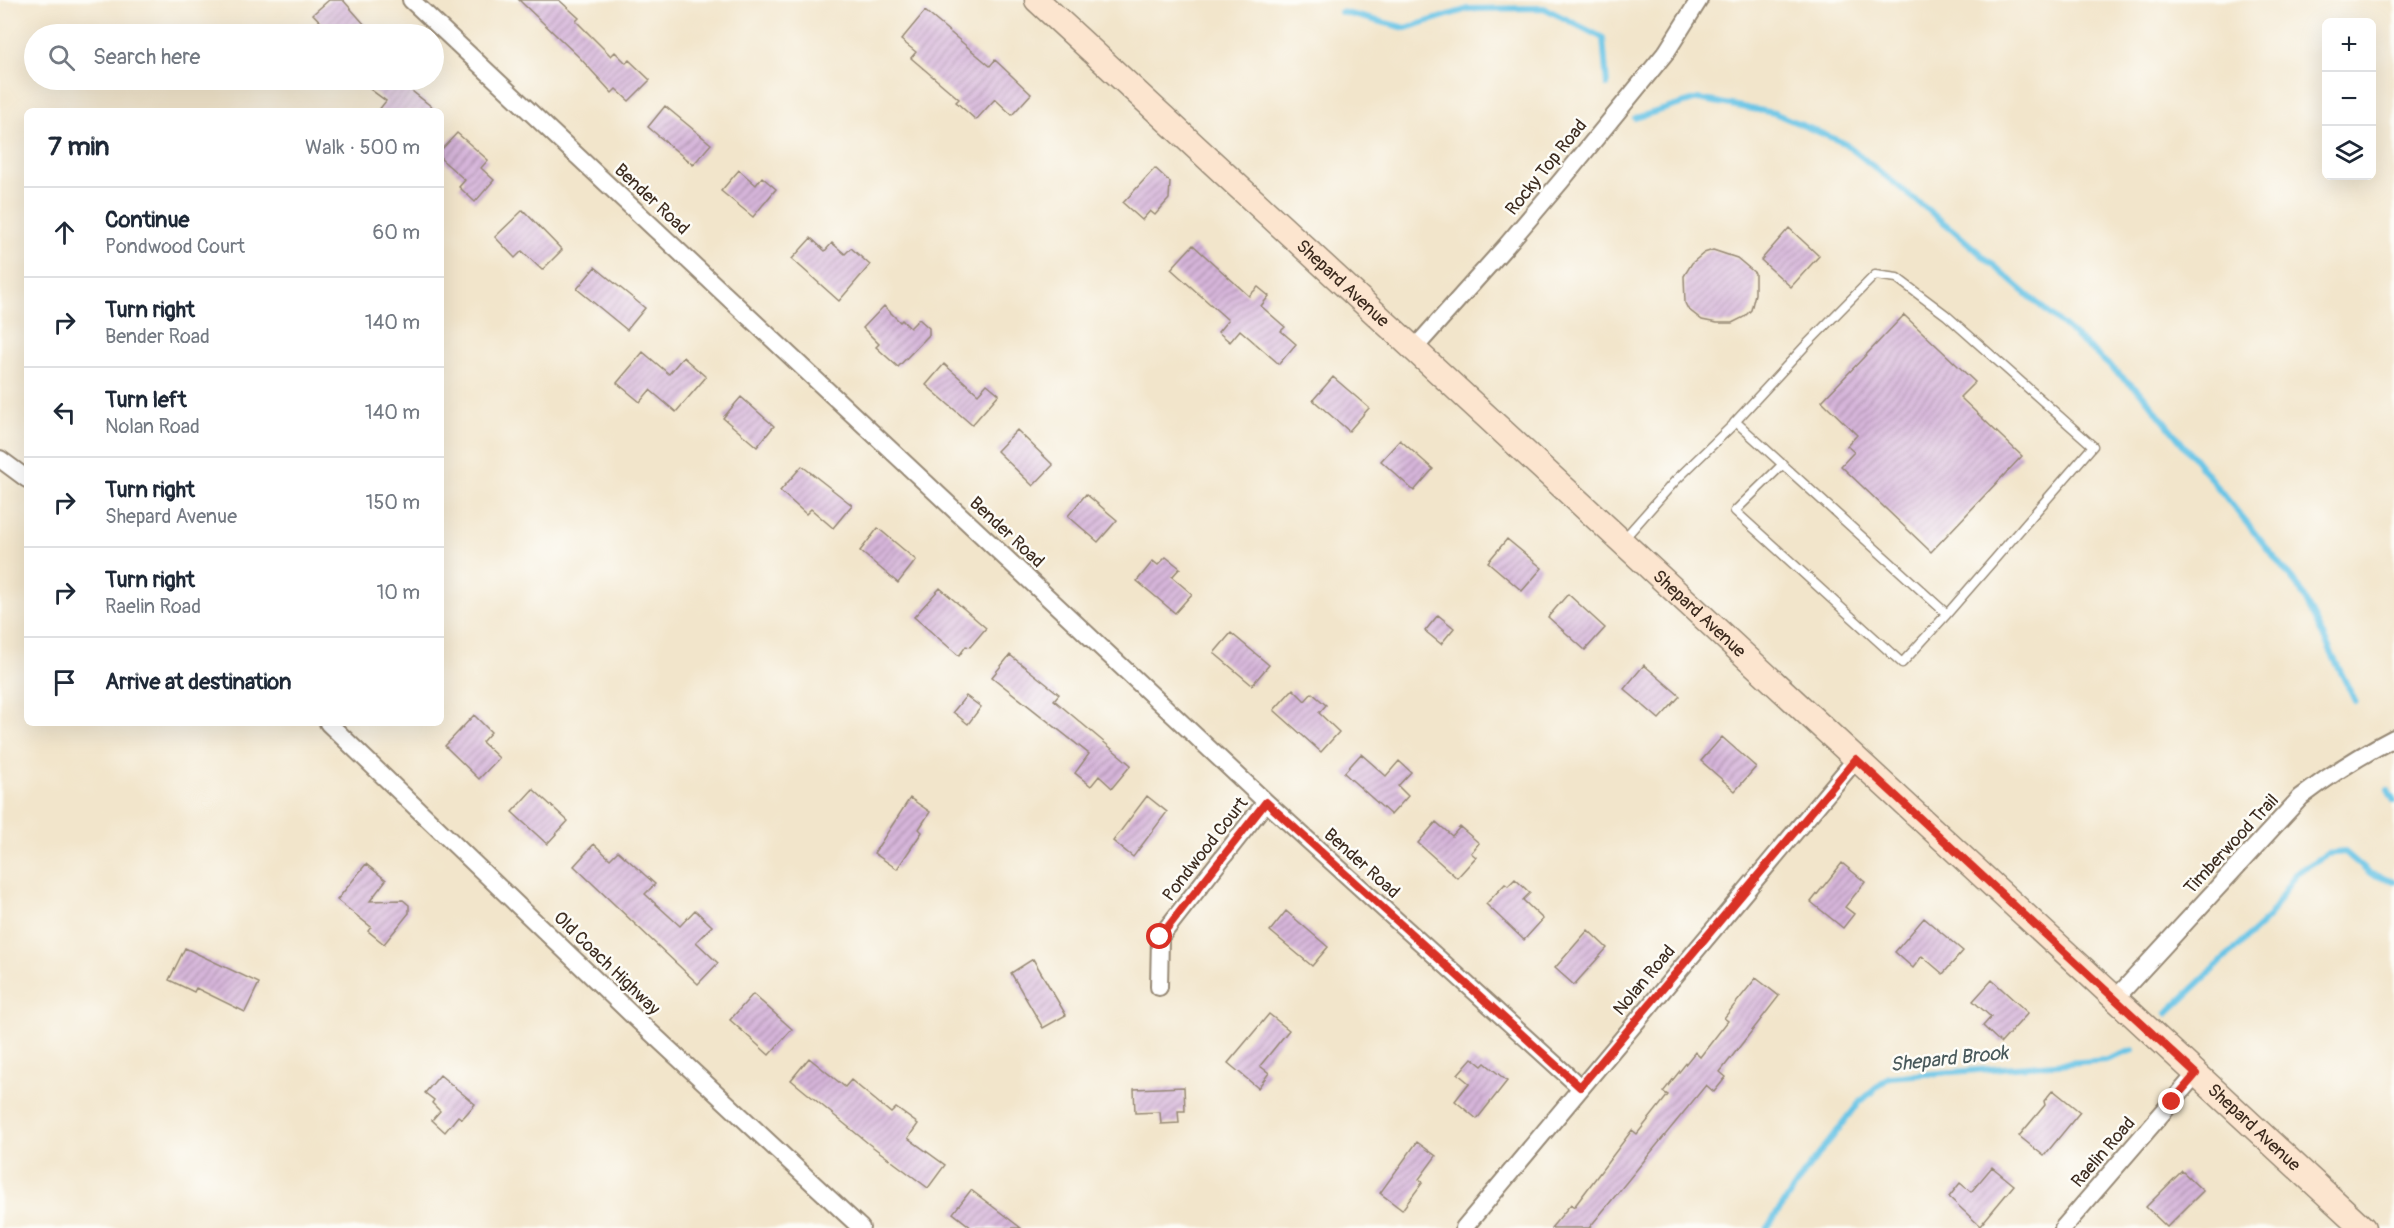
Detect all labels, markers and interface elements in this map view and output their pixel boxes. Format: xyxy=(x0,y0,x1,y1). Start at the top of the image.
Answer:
map controls xyxy=(2322,18,2376,180)
button: + xyxy=(2322,18,2376,72)
search box xyxy=(24,24,444,90)
icon: search xyxy=(45,41,78,74)
text: Search here xyxy=(93,43,200,71)
button: − xyxy=(2322,72,2376,126)
street label: Rocky Top Road xyxy=(1501,115,1592,220)
button: layers xyxy=(2322,126,2376,180)
text: 7 min xyxy=(48,131,110,163)
text: Walk · 500 m xyxy=(305,135,420,160)
street label: Bender Road xyxy=(609,159,694,240)
text: Continue xyxy=(105,206,189,234)
icon: ahead xyxy=(48,216,81,249)
text: 60 m xyxy=(373,220,420,245)
text: Pondwood Court xyxy=(105,234,245,259)
street label: Shepard Avenue xyxy=(1291,235,1394,333)
text: Turn right xyxy=(105,296,195,324)
icon: right xyxy=(48,306,81,339)
text: 140 m xyxy=(365,310,420,335)
text: Bender Road xyxy=(105,324,210,349)
text: Turn left xyxy=(105,386,187,414)
icon: left xyxy=(48,396,81,429)
text: 140 m xyxy=(365,400,420,425)
text: Nolan Road xyxy=(105,414,200,439)
text: Turn right xyxy=(105,476,195,504)
icon: right xyxy=(48,486,81,519)
text: 150 m xyxy=(366,490,420,515)
street label: Bender Road xyxy=(964,492,1049,573)
text: Shepard Avenue xyxy=(105,504,237,529)
street label: Shepard Avenue xyxy=(1648,565,1751,663)
text: Turn right xyxy=(105,566,195,594)
icon: right xyxy=(48,576,81,609)
text: 10 m xyxy=(376,580,420,605)
text: Raelin Road xyxy=(105,594,201,619)
icon: arrive xyxy=(48,666,81,699)
text: Arrive at destination xyxy=(105,668,291,696)
street label: Timberwood Trail xyxy=(2179,789,2284,899)
street label: Pondwood Court xyxy=(1157,792,1254,906)
street label: Bender Road xyxy=(1319,823,1404,903)
street label: Old Coach Highway xyxy=(548,907,665,1020)
route start xyxy=(1146,923,1172,949)
street label: Nolan Road xyxy=(1608,940,1681,1020)
water label: Shepard Brook xyxy=(1889,1040,2011,1077)
street label: Shepard Avenue xyxy=(2202,1079,2305,1177)
route end xyxy=(2158,1088,2184,1114)
street label: Raelin Road xyxy=(2066,1112,2140,1192)

